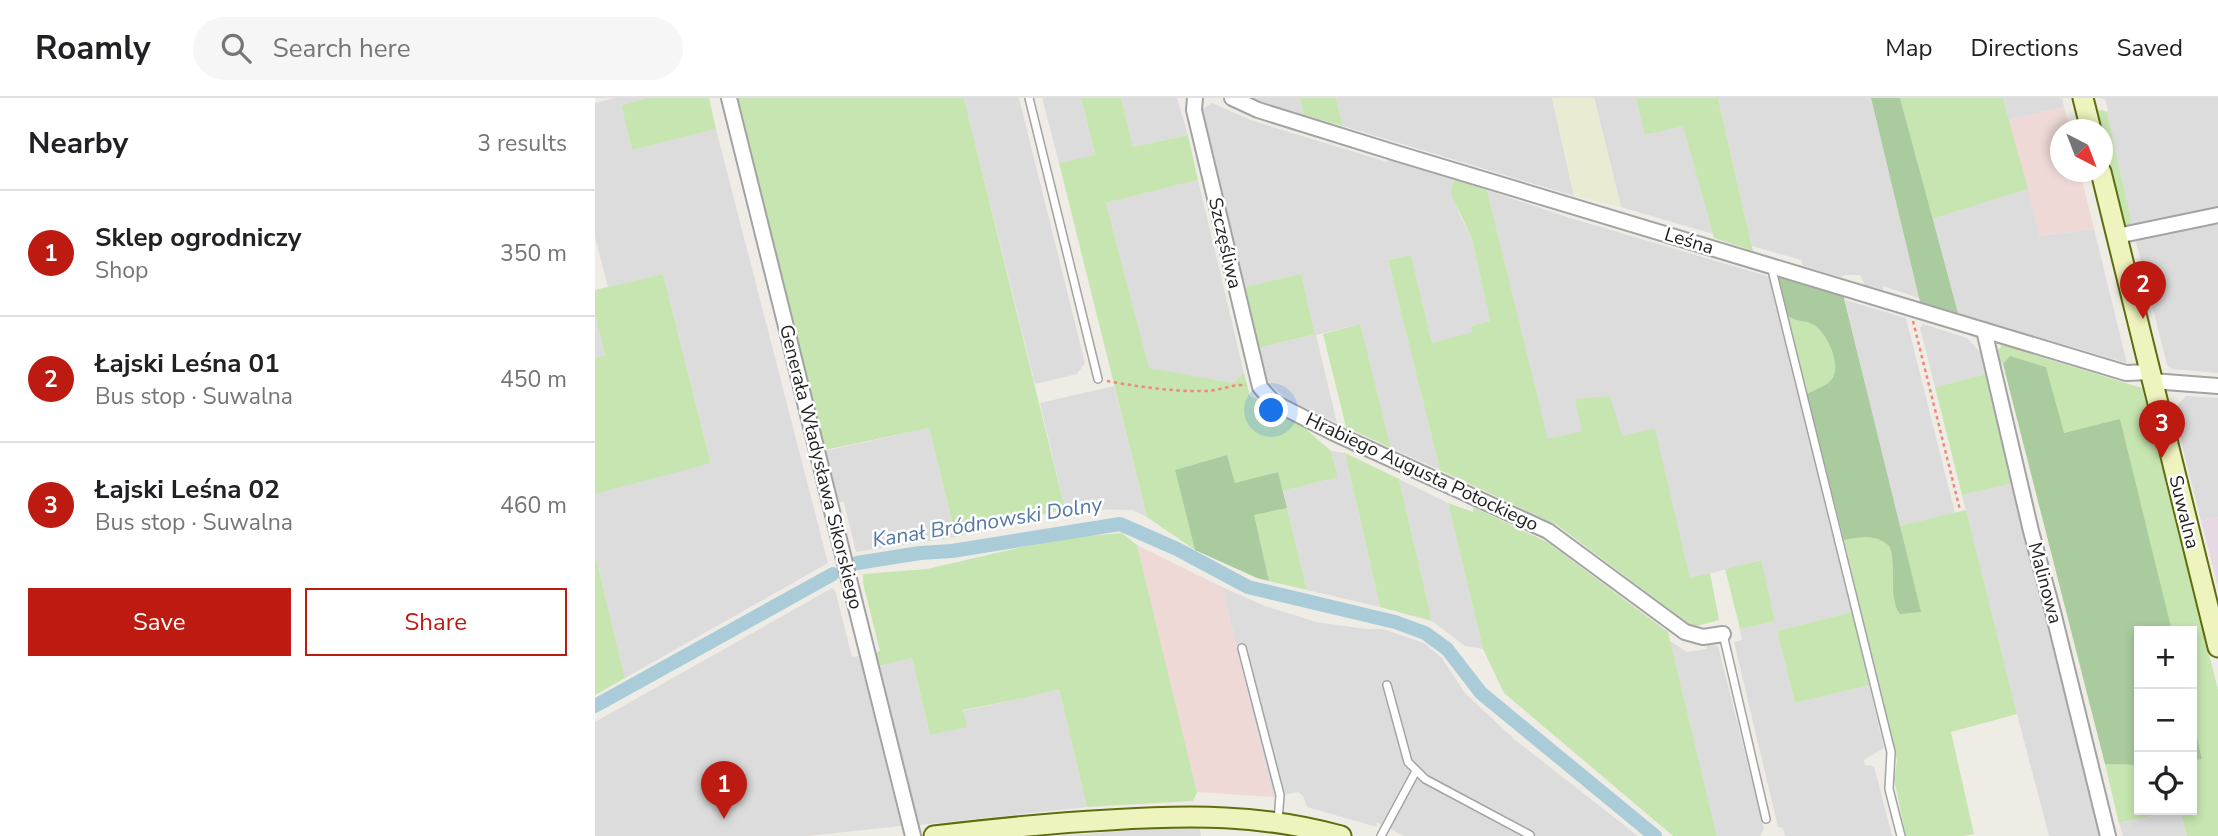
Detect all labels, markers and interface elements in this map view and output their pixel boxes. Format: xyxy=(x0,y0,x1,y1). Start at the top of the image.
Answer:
search box xyxy=(193,17,683,80)
text: Roamly xyxy=(35,26,151,71)
icon: search xyxy=(217,29,255,67)
text: Search here xyxy=(273,31,410,66)
text: Map xyxy=(1885,32,1932,64)
text: Directions xyxy=(1970,32,2079,64)
text: Saved xyxy=(2117,32,2183,64)
north arrow xyxy=(2050,119,2113,182)
text: Nearby xyxy=(28,123,128,164)
text: 3 results xyxy=(477,128,567,159)
street label: Szczęśliwa xyxy=(1202,195,1248,291)
text: Sklep ogrodniczy xyxy=(95,220,301,255)
street label: Leśna xyxy=(1661,221,1717,261)
text: 1 xyxy=(44,238,58,269)
text: 350 m xyxy=(500,238,567,269)
text: Shop xyxy=(95,255,148,286)
pin: 2 xyxy=(2120,261,2166,319)
street label: Generała Władysława Sikorskiego xyxy=(773,322,869,612)
text: Łajski Leśna 01 xyxy=(95,346,280,381)
text: 2 xyxy=(44,364,58,395)
text: 450 m xyxy=(500,364,567,395)
text: Bus stop · Suwalna xyxy=(95,381,293,412)
your location xyxy=(1254,393,1288,427)
pin: 3 xyxy=(2139,400,2185,458)
street label: Hrabiego Augusta Potockiego xyxy=(1301,407,1543,537)
text: Łajski Leśna 02 xyxy=(95,472,280,507)
street label: Suwalna xyxy=(2162,473,2206,551)
text: 3 xyxy=(44,490,58,521)
text: 460 m xyxy=(500,490,567,521)
water label: Kanał Bródnowski Dolny xyxy=(870,490,1105,554)
text: Bus stop · Suwalna xyxy=(95,507,293,538)
street label: Malinowa xyxy=(2022,539,2068,627)
button: Save xyxy=(28,588,291,656)
button: Share xyxy=(305,588,567,656)
map controls xyxy=(2134,626,2197,815)
button: + xyxy=(2134,626,2197,689)
button: − xyxy=(2134,689,2197,752)
button: locate xyxy=(2134,752,2197,815)
pin: 1 xyxy=(701,761,747,819)

